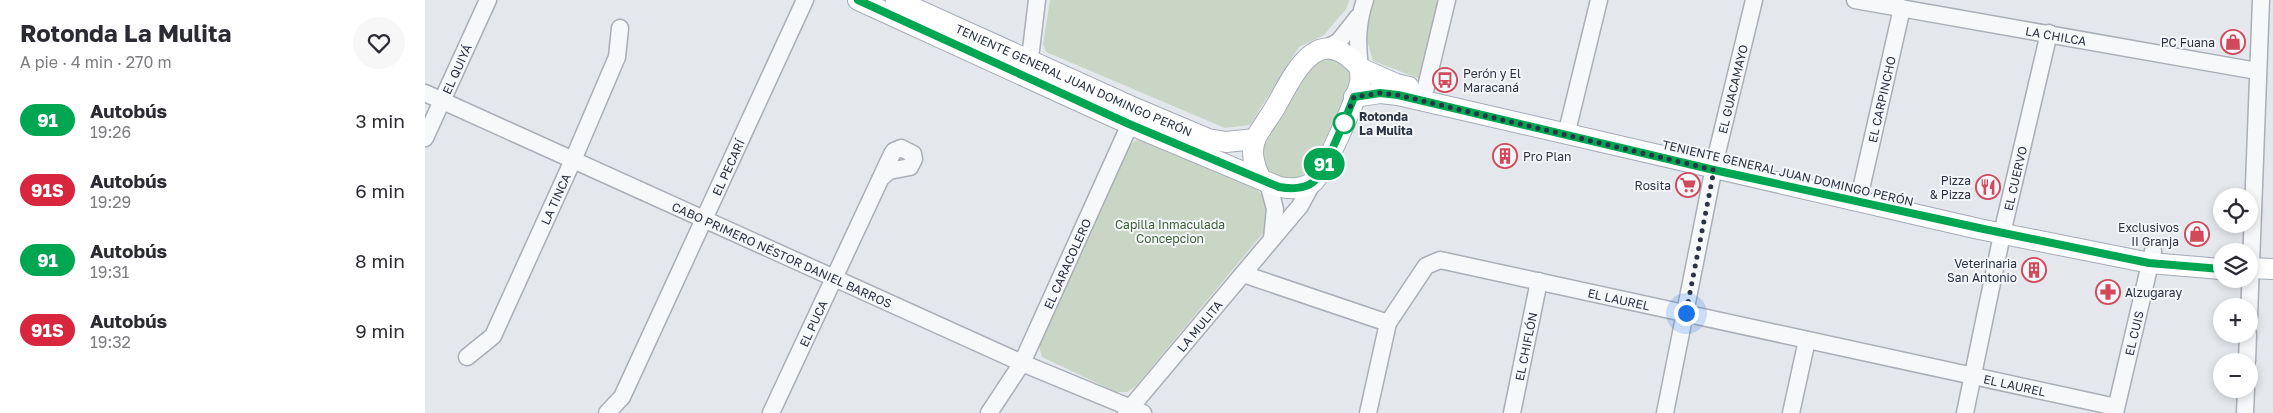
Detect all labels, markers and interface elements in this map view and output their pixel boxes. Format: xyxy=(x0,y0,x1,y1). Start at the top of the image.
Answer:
button: heart xyxy=(353,17,405,69)
text: Rotonda La Mulita xyxy=(20,18,231,47)
street label: TENIENTE GENERAL JUAN DOMINGO PERÓN xyxy=(953,20,1195,139)
street label: LA CHILCA xyxy=(2024,23,2088,48)
shop icon: PC Fuana xyxy=(2220,29,2246,55)
place label: PC Fuana xyxy=(2161,35,2215,50)
street label: EL QUIYÁ xyxy=(439,42,474,96)
street label: EL GUACAMAYO xyxy=(1714,43,1751,135)
text: A pie · 4 min · 270 m xyxy=(20,52,172,72)
street label: EL CARPINCHO xyxy=(1864,54,1898,144)
place label: Perón y El Maracaná xyxy=(1463,66,1521,95)
bus stop icon: Perón y El Maracaná xyxy=(1432,67,1458,93)
text: Autobús xyxy=(90,99,167,122)
text: 91 xyxy=(37,109,58,131)
text: 3 min xyxy=(356,109,405,132)
place label: Rotonda La Mulita xyxy=(1359,109,1413,138)
marker: Rotonda La Mulita xyxy=(1333,112,1355,134)
text: 19:26 xyxy=(90,122,131,142)
street label: EL PECARÍ xyxy=(709,136,748,198)
street label: TENIENTE GENERAL JUAN DOMINGO PERÓN xyxy=(1661,137,1915,209)
building icon: Pro Plan xyxy=(1492,143,1518,169)
street label: EL CUERVO xyxy=(2000,144,2030,212)
line badge: 91 xyxy=(1301,148,1347,180)
place label: Pro Plan xyxy=(1523,149,1571,164)
text: 91 xyxy=(1314,153,1334,175)
text: Autobús xyxy=(90,169,167,192)
street label: LA TINCA xyxy=(537,171,573,227)
supermarket icon: Rosita xyxy=(1675,172,1701,198)
place label: Pizza & Pizza xyxy=(1930,173,1971,202)
restaurant icon: Pizza & Pizza xyxy=(1975,174,2001,200)
place label: Rosita xyxy=(1635,178,1671,193)
text: 91S xyxy=(31,179,64,201)
text: 6 min xyxy=(355,179,405,202)
map controls xyxy=(2213,188,2258,398)
button: locate xyxy=(2213,188,2258,233)
text: 19:29 xyxy=(90,192,131,212)
street label: CABO PRIMERO NÉSTOR DANIEL BARROS xyxy=(670,198,895,311)
street label: EL CARACOLERO xyxy=(1040,216,1094,311)
park label: Capilla Inmaculada Concepcion xyxy=(1115,217,1225,246)
place label: Exclusivos II Granja xyxy=(2118,220,2179,249)
shop icon: Exclusivos II Granja xyxy=(2184,221,2210,247)
text: Autobús xyxy=(90,239,167,262)
button: layers xyxy=(2213,243,2258,288)
text: 91 xyxy=(37,249,58,271)
text: 8 min xyxy=(355,249,405,272)
place label: Veterinaria San Antonio xyxy=(1947,256,2017,285)
building icon: Veterinaria San Antonio xyxy=(2021,257,2047,283)
text: 19:31 xyxy=(90,262,129,282)
pharmacy icon: Alzugaray xyxy=(2095,279,2121,305)
street label: EL LAUREL xyxy=(1586,285,1652,313)
place label: Alzugaray xyxy=(2125,285,2182,300)
street label: LA MULITA xyxy=(1173,297,1225,354)
street label: EL PUCA xyxy=(796,298,830,349)
button: + xyxy=(2213,298,2258,343)
your location xyxy=(1674,301,1699,326)
text: Autobús xyxy=(90,309,167,332)
street label: EL CUIS xyxy=(2121,309,2146,357)
street label: EL CHIFLÓN xyxy=(1511,311,1540,382)
text: 91S xyxy=(31,319,64,341)
text: 9 min xyxy=(355,319,405,342)
text: 19:32 xyxy=(90,332,131,352)
button: − xyxy=(2213,353,2258,398)
street label: EL LAUREL xyxy=(1982,371,2047,399)

